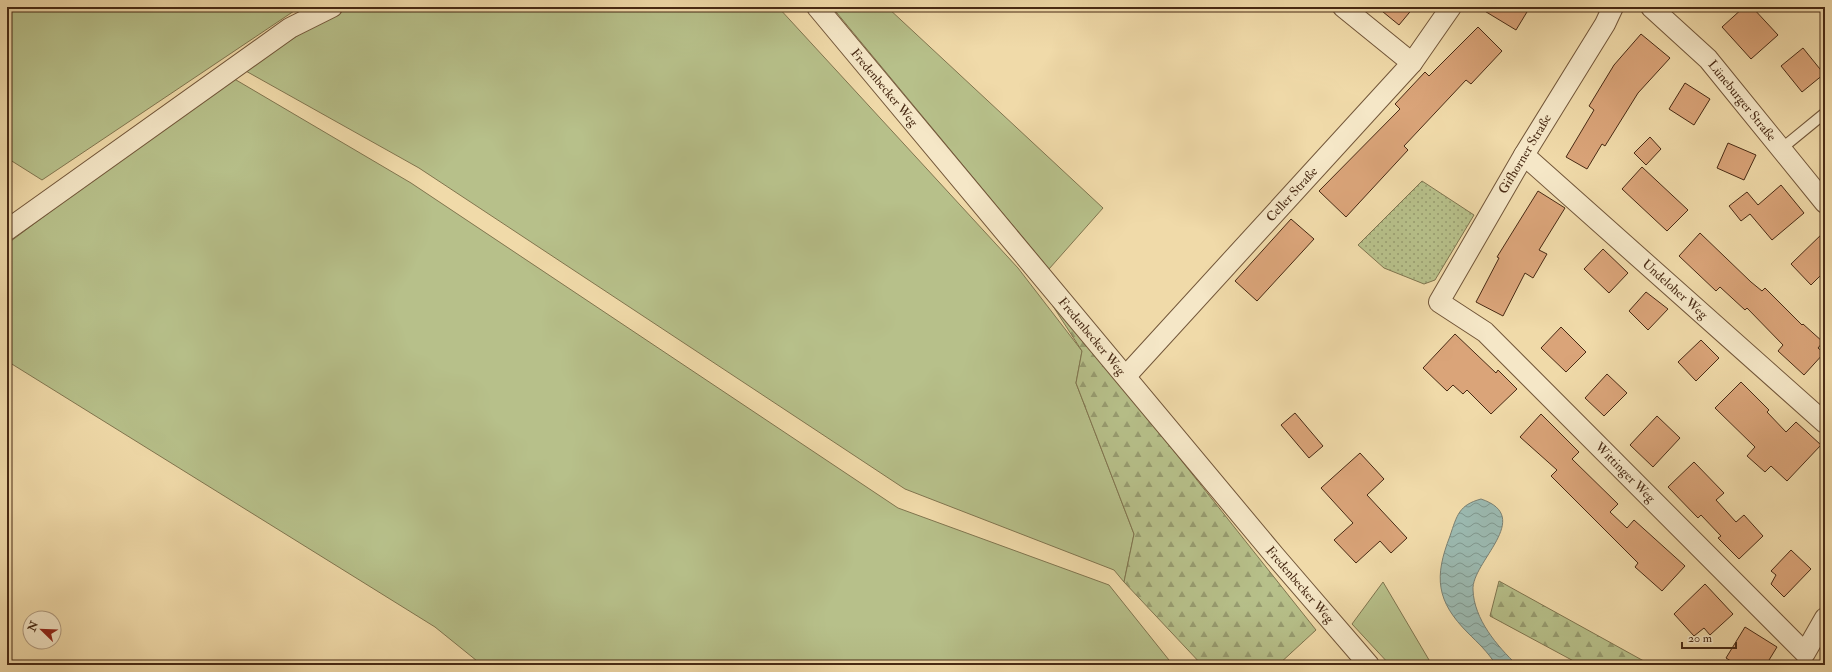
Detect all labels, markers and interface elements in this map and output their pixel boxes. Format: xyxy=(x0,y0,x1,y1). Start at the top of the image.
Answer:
street label: Fredenbecker Weg xyxy=(847,45,922,130)
street label: Lüneburger Straße xyxy=(1704,57,1780,145)
street label: Gifhorner Straße xyxy=(1495,111,1555,197)
street label: Celler Straße xyxy=(1263,163,1321,225)
street label: Undeloher Weg xyxy=(1639,256,1711,323)
street label: Fredenbecker Weg xyxy=(1055,294,1129,379)
street label: Wittinger Weg xyxy=(1591,438,1659,506)
street label: Fredenbecker Weg xyxy=(1262,543,1338,627)
north arrow xyxy=(22,610,62,650)
text: N xyxy=(25,618,42,634)
scale bar xyxy=(1682,624,1736,650)
text: 20 m xyxy=(1688,631,1713,646)

